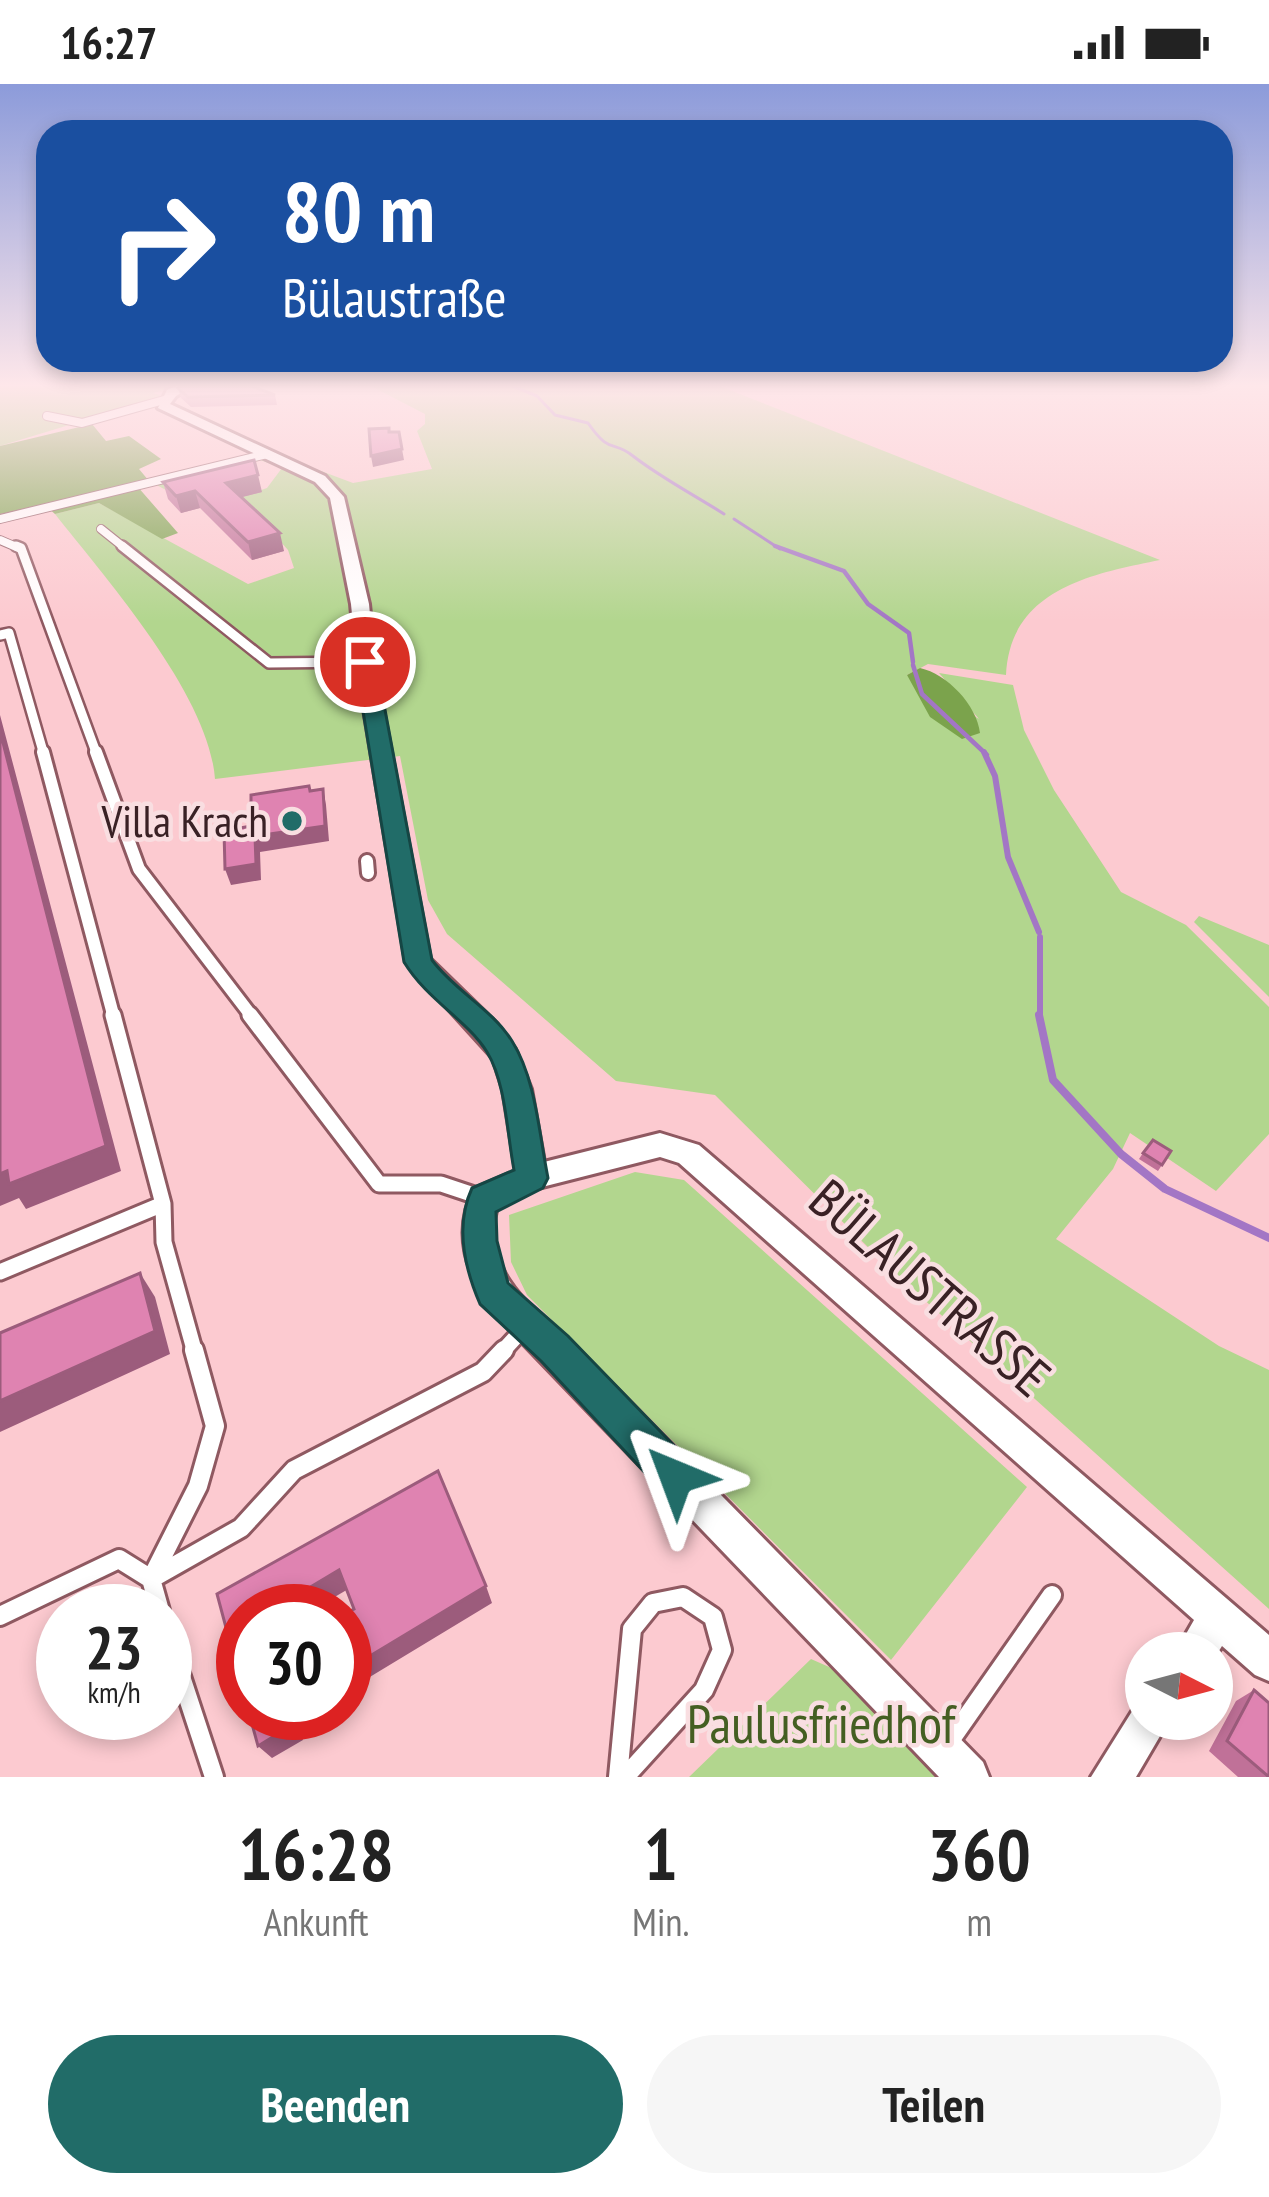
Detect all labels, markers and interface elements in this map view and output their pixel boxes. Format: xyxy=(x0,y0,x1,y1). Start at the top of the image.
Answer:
text: 16:27 xyxy=(60,13,157,71)
text: 80 m xyxy=(282,156,435,265)
icon: right xyxy=(84,168,240,324)
text: Bülaustraße xyxy=(282,262,507,332)
pin xyxy=(314,611,416,713)
icon: arrive xyxy=(332,629,398,695)
place label: Villa Krach xyxy=(100,791,268,849)
marker: Villa Krach xyxy=(279,808,305,834)
street label: BÜLAUSTRASSE xyxy=(796,1163,1066,1411)
position arrow xyxy=(613,1414,739,1540)
speed limit sign: 30 xyxy=(216,1584,372,1740)
text: 23 xyxy=(85,1608,143,1686)
north arrow xyxy=(1125,1632,1233,1740)
map controls xyxy=(1125,1632,1233,1740)
text: km/h xyxy=(87,1672,141,1711)
park label: Paulusfriedhof xyxy=(687,1688,957,1758)
text: 16:28 xyxy=(238,1807,394,1900)
text: 1 xyxy=(644,1807,678,1900)
text: 360 xyxy=(928,1807,1031,1900)
text: Ankunft xyxy=(264,1896,369,1947)
text: Min. xyxy=(632,1896,689,1947)
text: m xyxy=(967,1896,992,1947)
button: Beenden xyxy=(48,2035,623,2173)
button: Teilen xyxy=(647,2035,1221,2173)

